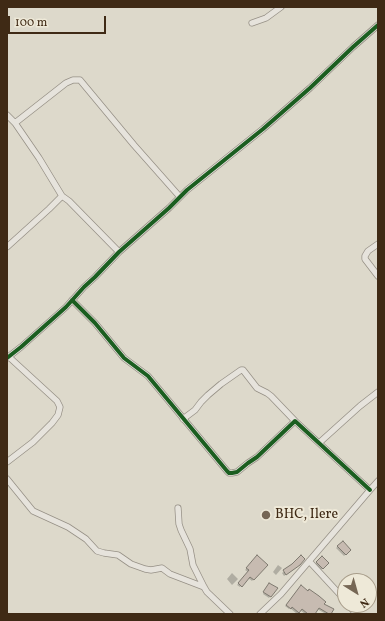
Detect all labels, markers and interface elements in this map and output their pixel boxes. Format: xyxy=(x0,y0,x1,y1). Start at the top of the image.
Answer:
scale bar xyxy=(10,8,108,34)
text: 100 m xyxy=(15,15,47,31)
place label: BHC, Ilere xyxy=(275,507,338,523)
marker: BHC, Ilere xyxy=(260,509,272,521)
north arrow xyxy=(337,573,377,613)
text: N xyxy=(356,594,372,611)

